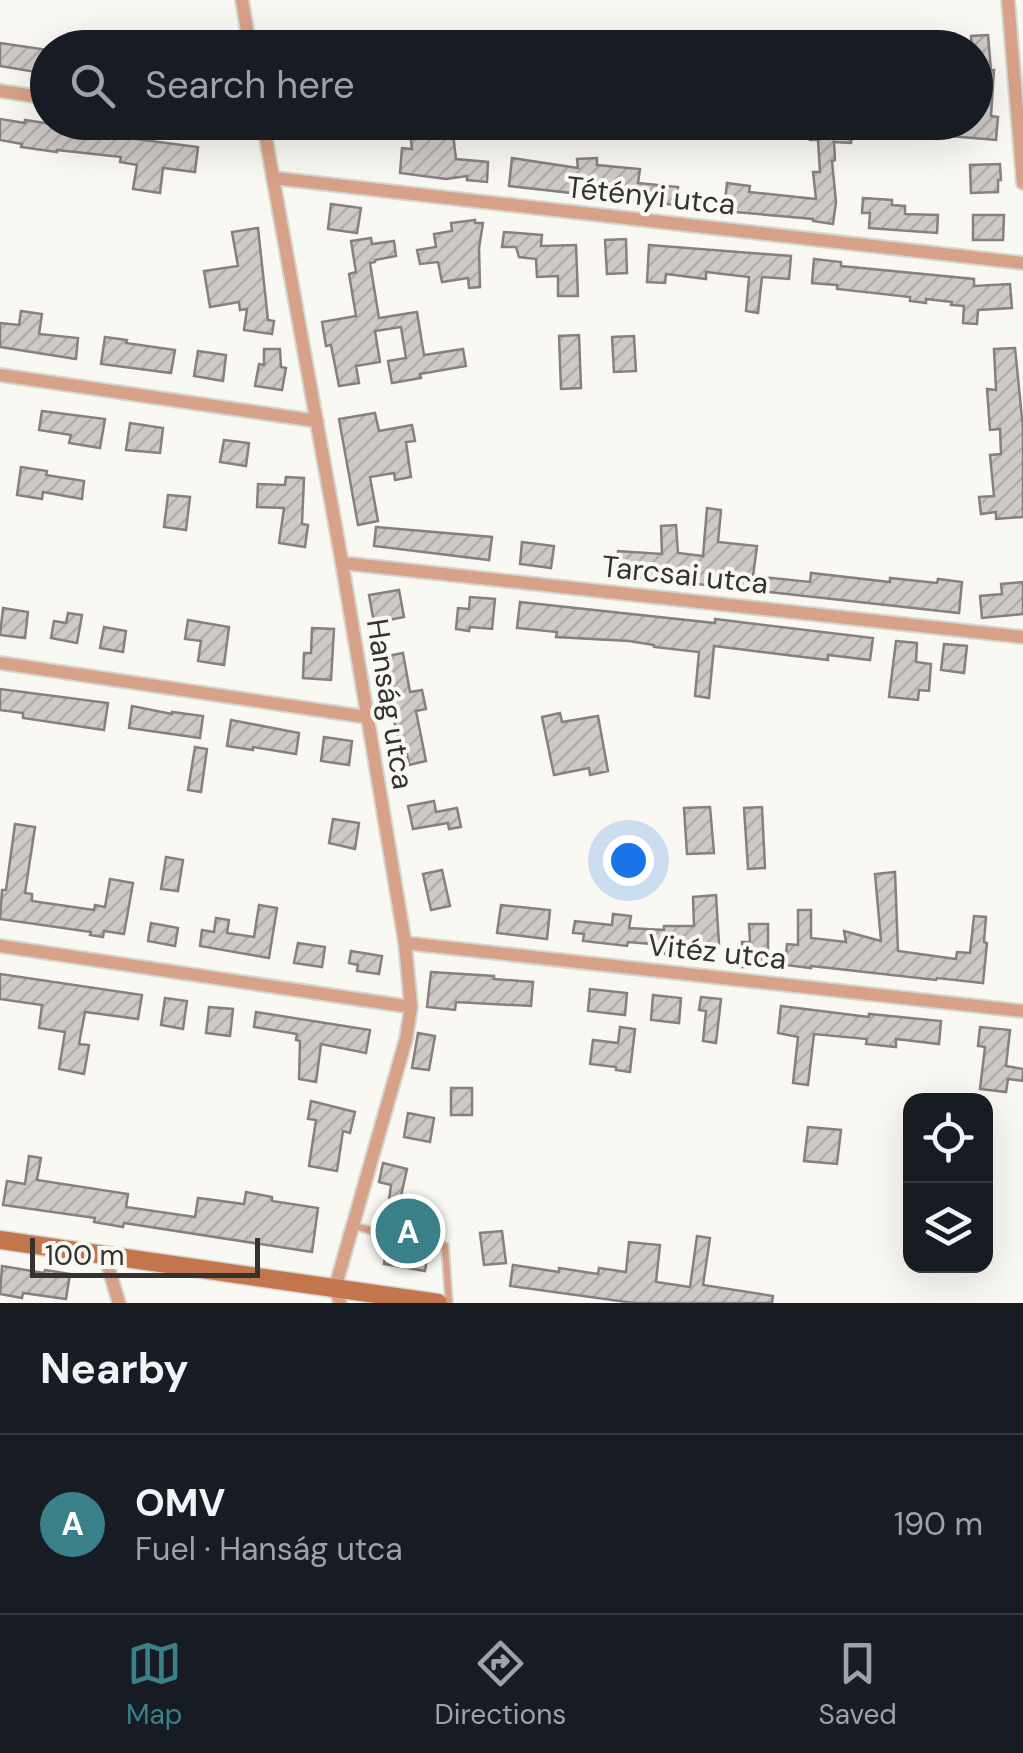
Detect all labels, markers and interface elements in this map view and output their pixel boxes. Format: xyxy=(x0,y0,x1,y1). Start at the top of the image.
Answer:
search box xyxy=(30,30,993,140)
icon: search xyxy=(65,58,120,113)
text: Search here xyxy=(145,60,355,110)
street label: Tétényi utca xyxy=(565,167,737,224)
street label: Tarcsai utca xyxy=(600,546,770,603)
street label: Hanság utca xyxy=(358,616,423,792)
your location xyxy=(603,835,654,886)
street label: Vitéz utca xyxy=(646,925,788,978)
map controls xyxy=(903,1093,993,1273)
button: locate xyxy=(903,1093,993,1183)
button: layers xyxy=(903,1183,993,1273)
pin: A xyxy=(376,1194,440,1268)
scale bar xyxy=(30,1233,260,1278)
text: 100 m xyxy=(45,1237,124,1274)
text: Nearby xyxy=(40,1341,189,1396)
text: OMV xyxy=(135,1478,225,1528)
text: A xyxy=(61,1503,84,1545)
text: 190 m xyxy=(894,1503,983,1545)
text: Fuel · Hanság utca xyxy=(135,1528,403,1570)
tab: Map xyxy=(126,1636,182,1733)
tab: Directions xyxy=(435,1636,566,1733)
tab: Saved xyxy=(818,1636,897,1733)

